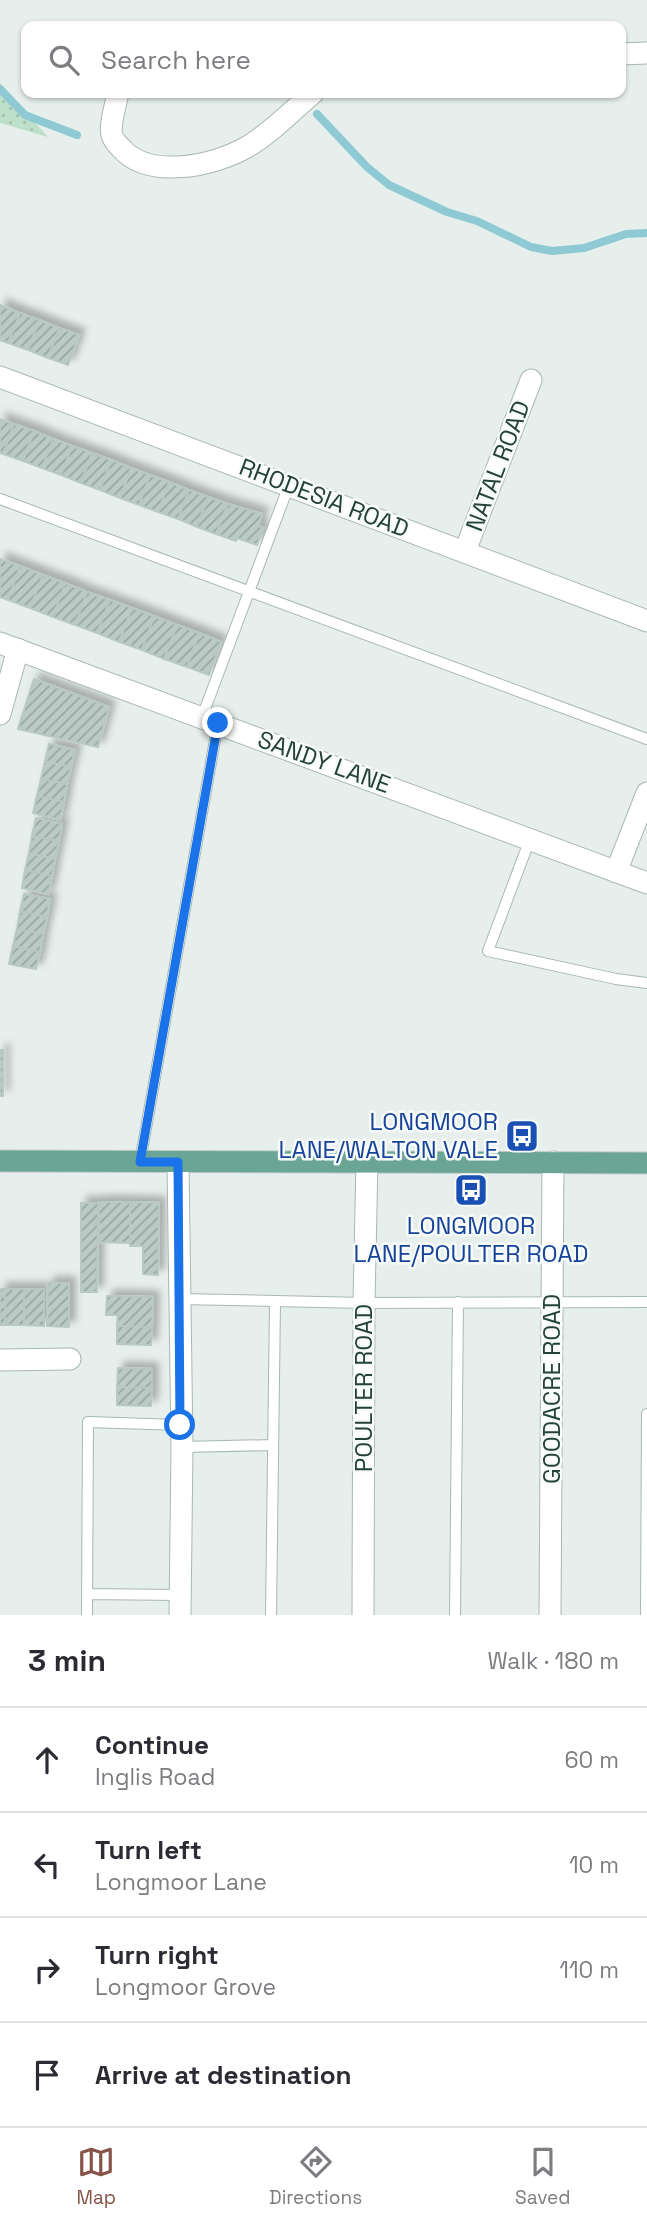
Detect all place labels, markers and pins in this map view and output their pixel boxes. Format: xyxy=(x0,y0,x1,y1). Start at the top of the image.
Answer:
place label: LONGMOOR LANE/WALTON VALE xyxy=(278,1106,498,1165)
bus stop icon: LONGMOOR LANE/WALTON VALE xyxy=(503,1117,541,1155)
bus stop icon: LONGMOOR LANE/POULTER ROAD xyxy=(452,1171,490,1209)
place label: LONGMOOR LANE/POULTER ROAD xyxy=(354,1210,588,1269)

